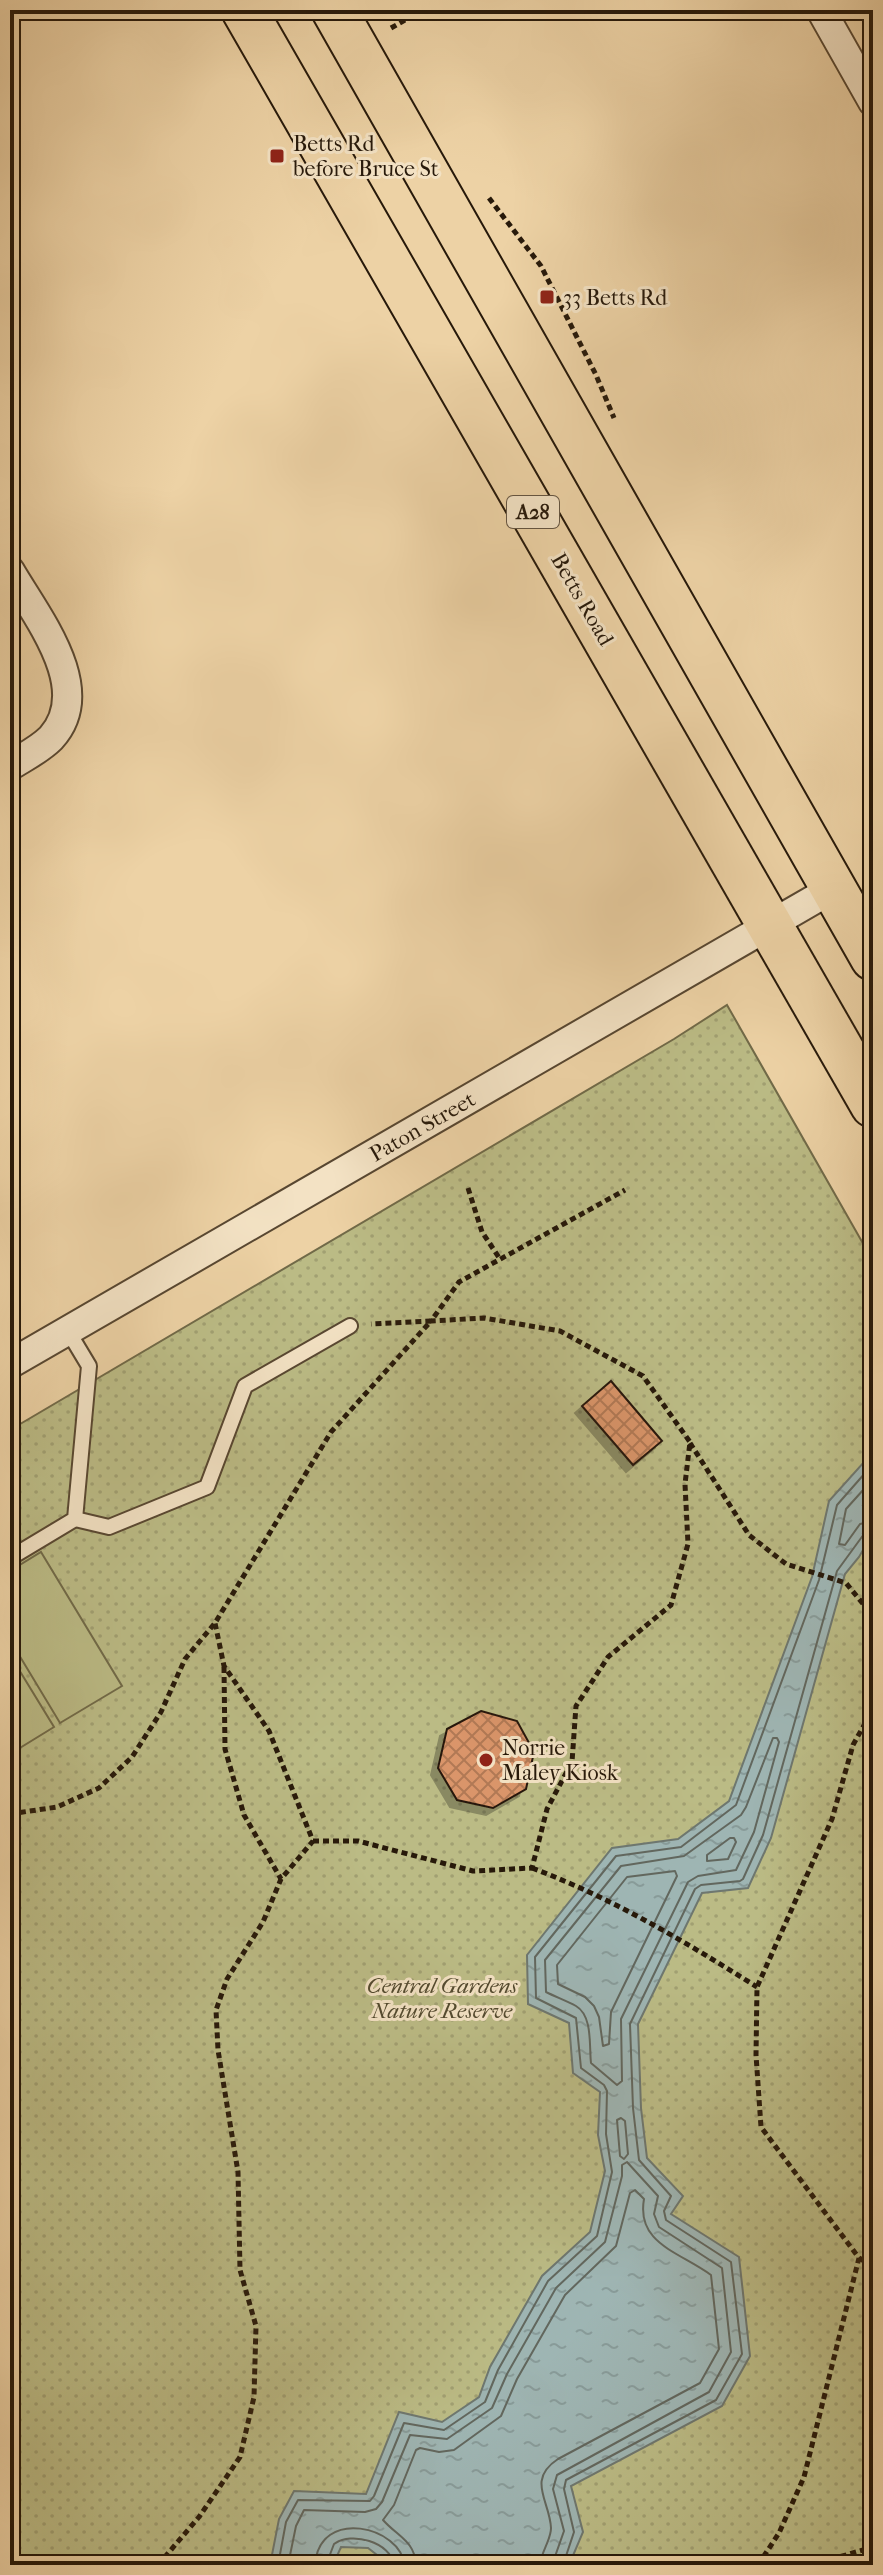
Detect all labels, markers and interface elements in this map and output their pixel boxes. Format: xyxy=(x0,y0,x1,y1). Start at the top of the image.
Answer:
place label: Betts Rd before Bruce St xyxy=(292,131,439,182)
marker: Betts Rd before Bruce St xyxy=(268,147,286,165)
place label: 33 Betts Rd xyxy=(563,285,668,311)
marker: 33 Betts Rd xyxy=(538,288,556,306)
road number: A28 xyxy=(507,496,559,528)
street label: Betts Road xyxy=(545,549,620,651)
street label: Paton Street xyxy=(365,1086,480,1168)
place label: Norrie Maley Kiosk xyxy=(502,1735,619,1786)
marker: Norrie Maley Kiosk xyxy=(477,1751,495,1769)
park label: Central Gardens Nature Reserve xyxy=(367,1973,519,2024)

